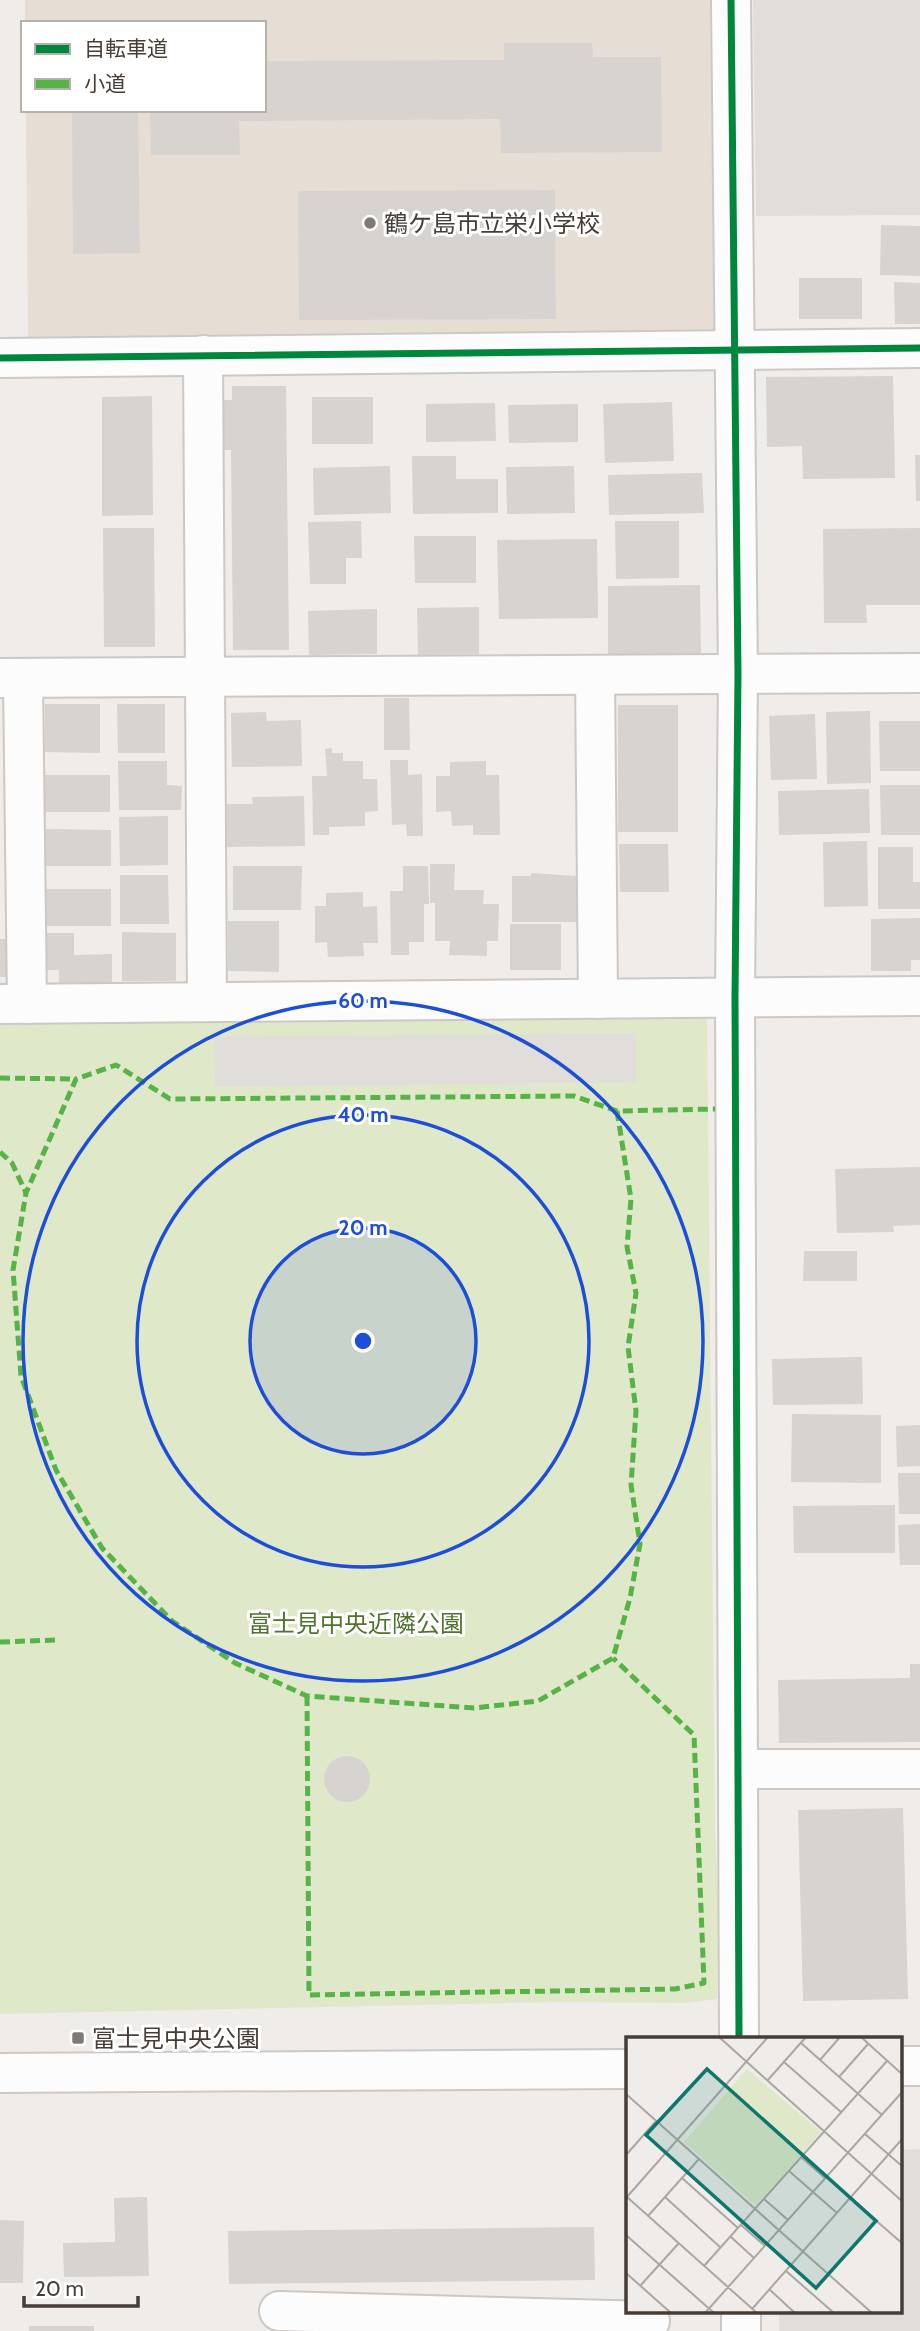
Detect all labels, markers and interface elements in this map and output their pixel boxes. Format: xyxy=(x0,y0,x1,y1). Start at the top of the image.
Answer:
legend xyxy=(21,21,266,112)
text: 自転車道 xyxy=(84,36,168,61)
text: 小道 xyxy=(84,71,126,96)
place label: 鶴ケ島市立栄小学校 xyxy=(384,209,600,238)
marker: 鶴ケ島市立栄小学校 xyxy=(362,215,378,231)
text: 60 m xyxy=(338,988,388,1013)
text: 40 m xyxy=(338,1102,388,1127)
text: 20 m xyxy=(339,1215,387,1240)
centre of rings xyxy=(351,1329,375,1353)
park label: 富士見中央近隣公園 xyxy=(248,1609,464,1638)
place label: 富士見中央公園 xyxy=(92,2024,260,2053)
marker: 富士見中央公園 xyxy=(70,2030,86,2046)
inset map xyxy=(626,2037,902,2314)
scale bar xyxy=(24,2264,138,2308)
text: 20 m xyxy=(35,2276,84,2301)

